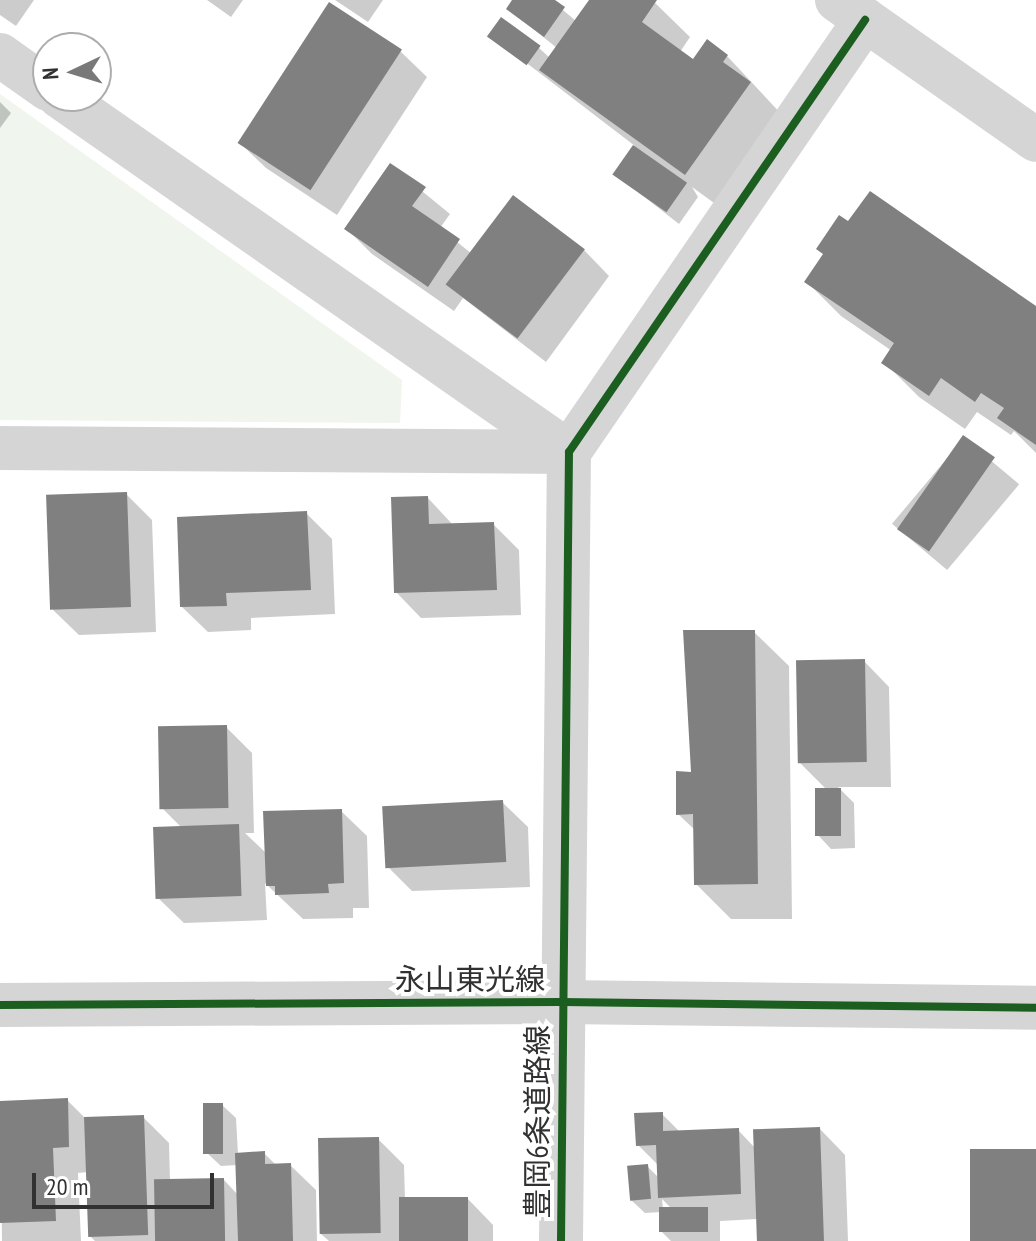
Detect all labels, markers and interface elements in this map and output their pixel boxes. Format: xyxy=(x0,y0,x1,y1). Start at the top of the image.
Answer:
north arrow xyxy=(32,32,112,112)
text: N xyxy=(36,67,64,80)
street label: 永山東光線 xyxy=(395,961,545,997)
street label: 豊岡6条道路線 xyxy=(519,1025,555,1219)
scale bar xyxy=(36,1157,218,1207)
text: 20 m xyxy=(46,1171,88,1202)

